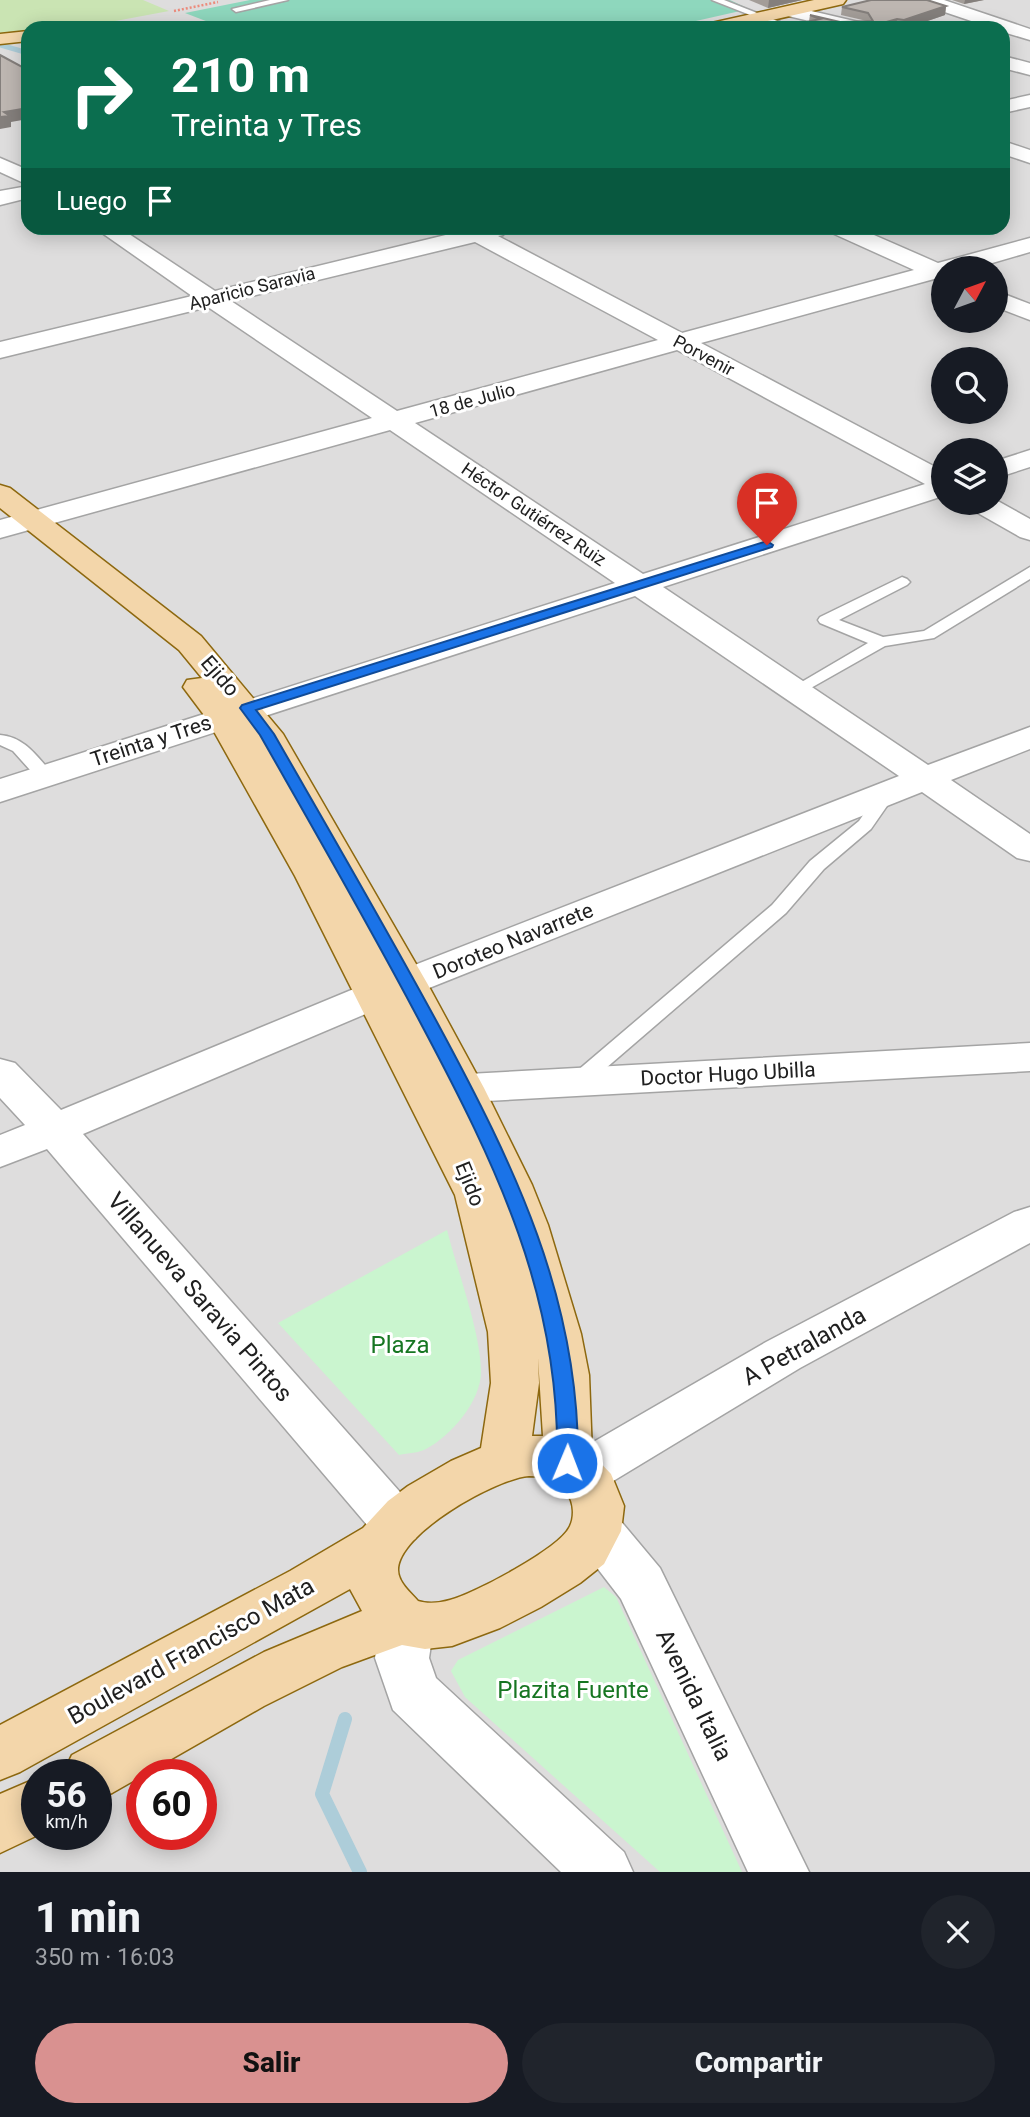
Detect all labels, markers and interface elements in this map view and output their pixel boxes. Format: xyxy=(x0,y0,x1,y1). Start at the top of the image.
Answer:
text: 210 m xyxy=(171,47,310,104)
icon: right xyxy=(56,49,147,140)
text: Treinta y Tres xyxy=(171,106,362,144)
icon: arrive xyxy=(141,182,179,220)
text: Luego xyxy=(56,186,127,216)
north arrow xyxy=(931,256,1008,332)
map controls xyxy=(931,256,1008,515)
street label: Aparicio Saravia xyxy=(187,262,317,314)
street label: Porvenir xyxy=(670,330,738,380)
button: search xyxy=(931,347,1008,424)
street label: 18 de Julio xyxy=(427,379,517,421)
button: layers xyxy=(931,438,1008,515)
street label: Héctor Gutiérrez Ruiz xyxy=(458,458,610,570)
pin xyxy=(737,473,797,545)
icon: arrive xyxy=(748,484,786,522)
street label: Ejido xyxy=(196,651,244,701)
street label: Treinta y Tres xyxy=(88,710,214,772)
street label: Doroteo Navarrete xyxy=(429,898,597,984)
street label: Doctor Hugo Ubilla xyxy=(640,1057,816,1091)
street label: Ejido xyxy=(450,1158,490,1210)
street label: Villanueva Saravia Pintos xyxy=(102,1187,298,1407)
street label: A Petralanda xyxy=(737,1301,871,1391)
park label: Plaza xyxy=(371,1331,430,1359)
position arrow xyxy=(530,1426,604,1500)
street label: Boulevard Francisco Mata xyxy=(63,1572,319,1730)
street label: Avenida Italia xyxy=(650,1625,738,1765)
park label: Plazita Fuente xyxy=(497,1676,649,1704)
speed limit sign: 60 xyxy=(126,1759,217,1850)
text: 56 xyxy=(46,1775,87,1816)
text: km/h xyxy=(45,1811,88,1832)
text: 1 min xyxy=(35,1893,141,1942)
button: close xyxy=(921,1895,995,1969)
text: 350 m · 16:03 xyxy=(35,1944,174,1971)
button: Salir xyxy=(35,2023,508,2103)
button: Compartir xyxy=(522,2023,995,2103)

